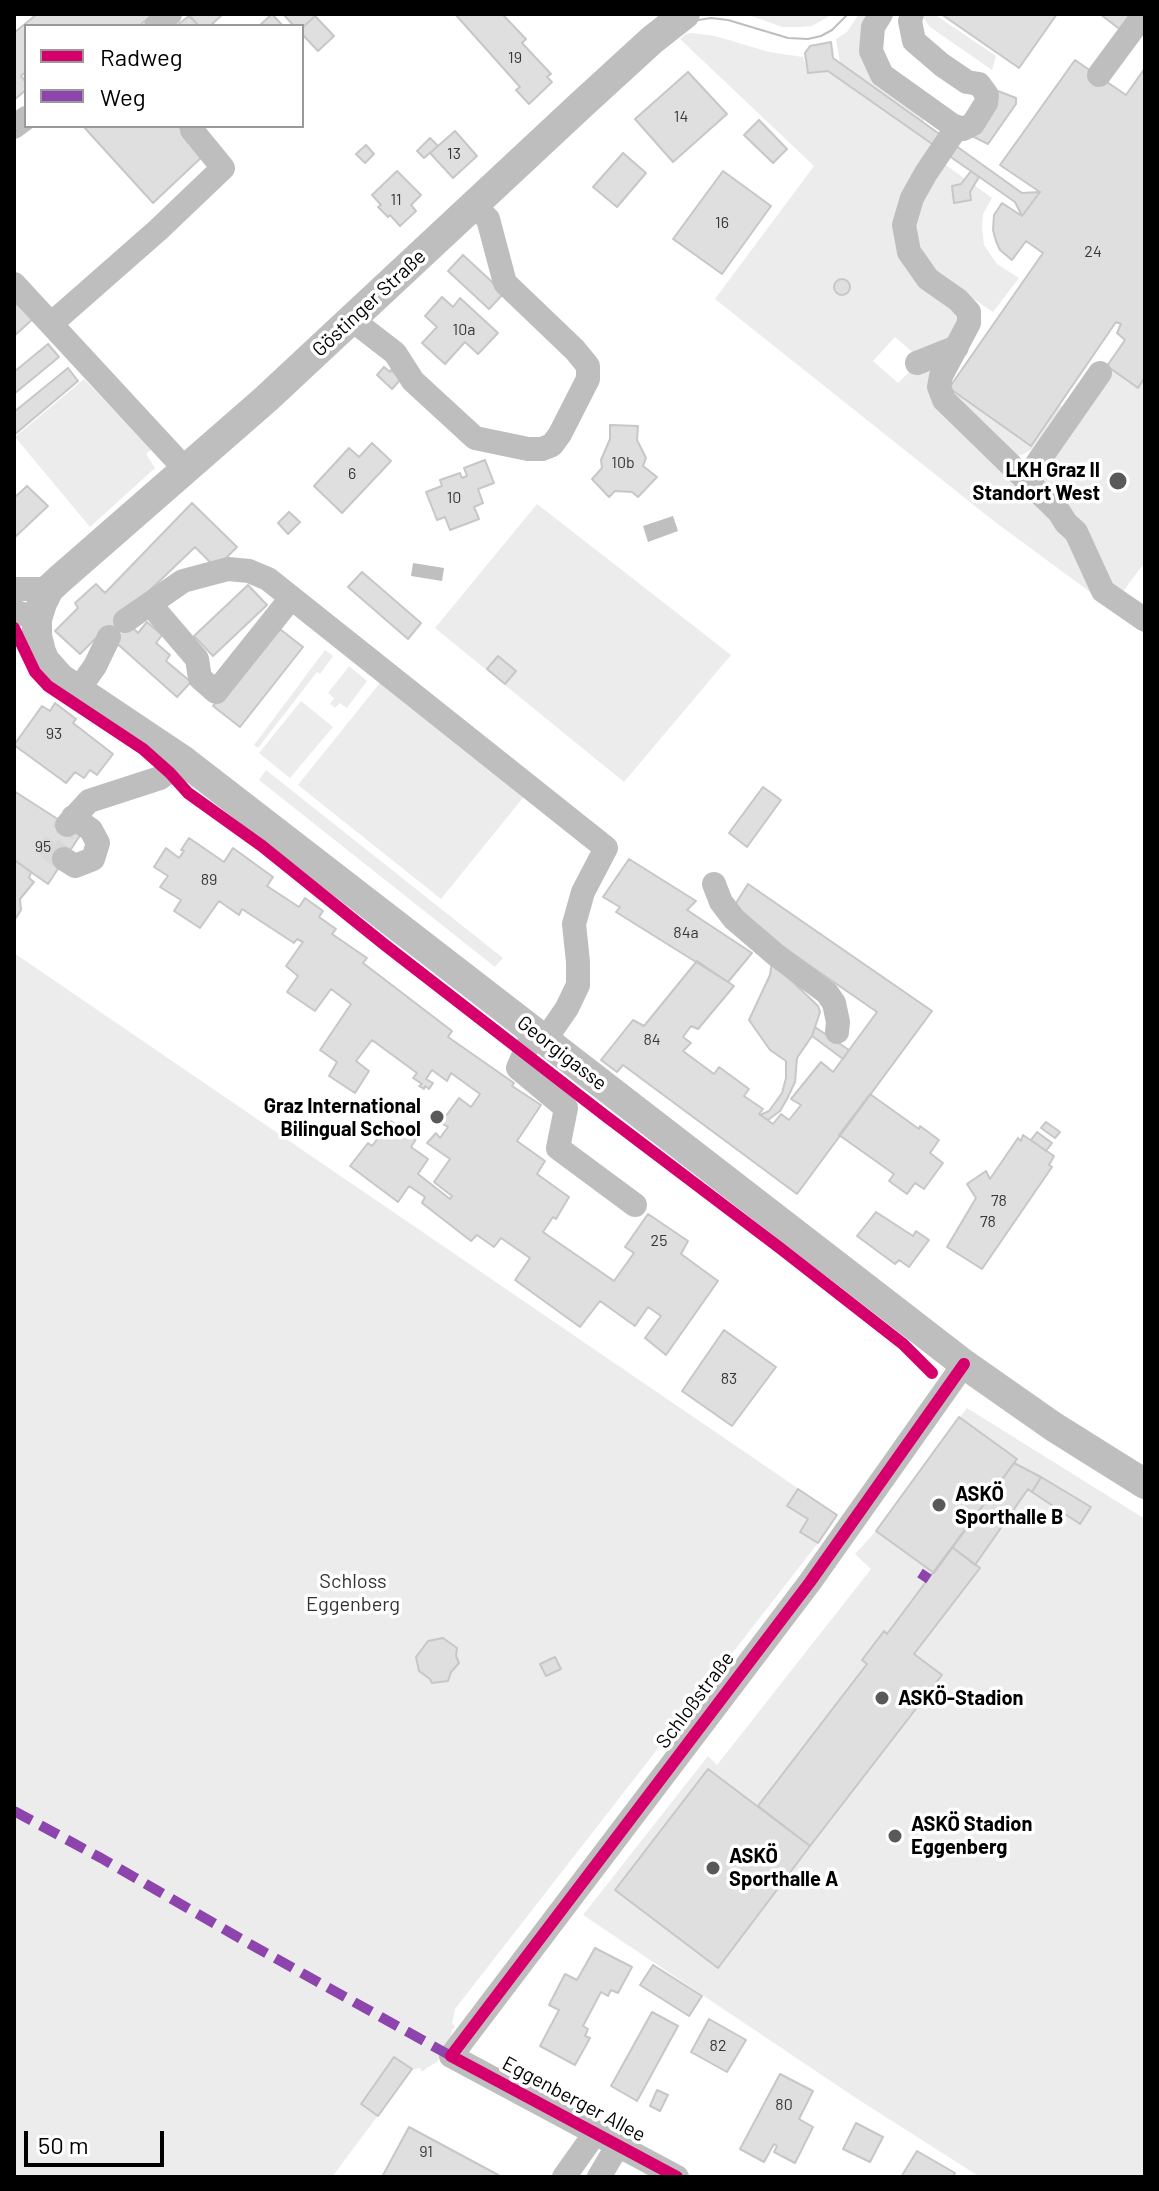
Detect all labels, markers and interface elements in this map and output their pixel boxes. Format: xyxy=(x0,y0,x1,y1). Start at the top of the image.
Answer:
legend xyxy=(24,24,304,128)
text: Radweg xyxy=(100,42,183,71)
house number: 19 xyxy=(508,48,522,68)
text: Weg xyxy=(100,82,146,111)
house number: 14 xyxy=(674,107,688,127)
house number: 13 xyxy=(447,144,461,164)
house number: 11 xyxy=(390,190,402,210)
house number: 16 xyxy=(715,213,729,233)
house number: 24 xyxy=(1084,242,1102,262)
street label: Göstinger Straße xyxy=(307,244,431,362)
house number: 10a xyxy=(453,320,475,340)
house number: 10b xyxy=(611,453,635,473)
place label: LKH Graz II Standort West xyxy=(973,458,1100,505)
house number: 6 xyxy=(348,464,356,484)
marker: LKH Graz II Standort West xyxy=(1107,470,1129,492)
house number: 10 xyxy=(447,488,461,508)
house number: 93 xyxy=(46,724,62,744)
house number: 95 xyxy=(35,837,51,857)
house number: 89 xyxy=(201,870,217,890)
house number: 84a xyxy=(673,923,699,943)
street label: Georgigasse xyxy=(512,1011,612,1095)
house number: 84 xyxy=(643,1030,661,1050)
place label: Graz International Bilingual School xyxy=(264,1094,421,1141)
marker: Graz International Bilingual School xyxy=(428,1108,446,1126)
house number: 78 xyxy=(991,1191,1007,1211)
house number: 78 xyxy=(980,1212,996,1232)
house number: 25 xyxy=(651,1231,667,1251)
house number: 83 xyxy=(721,1369,737,1389)
place label: ASKÖ Sporthalle B xyxy=(955,1482,1063,1529)
marker: ASKÖ Sporthalle B xyxy=(930,1496,948,1514)
park label: Schloss Eggenberg xyxy=(306,1569,400,1616)
street label: Schloßstraße xyxy=(651,1647,739,1753)
place label: ASKÖ-Stadion xyxy=(898,1686,1024,1710)
marker: ASKÖ-Stadion xyxy=(873,1689,891,1707)
place label: ASKÖ Stadion Eggenberg xyxy=(911,1812,1032,1859)
marker: ASKÖ Stadion Eggenberg xyxy=(886,1827,904,1845)
place label: ASKÖ Sporthalle A xyxy=(729,1844,838,1891)
marker: ASKÖ Sporthalle A xyxy=(704,1859,722,1877)
house number: 82 xyxy=(710,2036,726,2056)
street label: Eggenberger Allee xyxy=(498,2051,650,2147)
house number: 80 xyxy=(775,2095,793,2115)
scale bar xyxy=(28,2115,168,2165)
text: 50 m xyxy=(38,2130,89,2159)
house number: 91 xyxy=(419,2142,433,2162)

